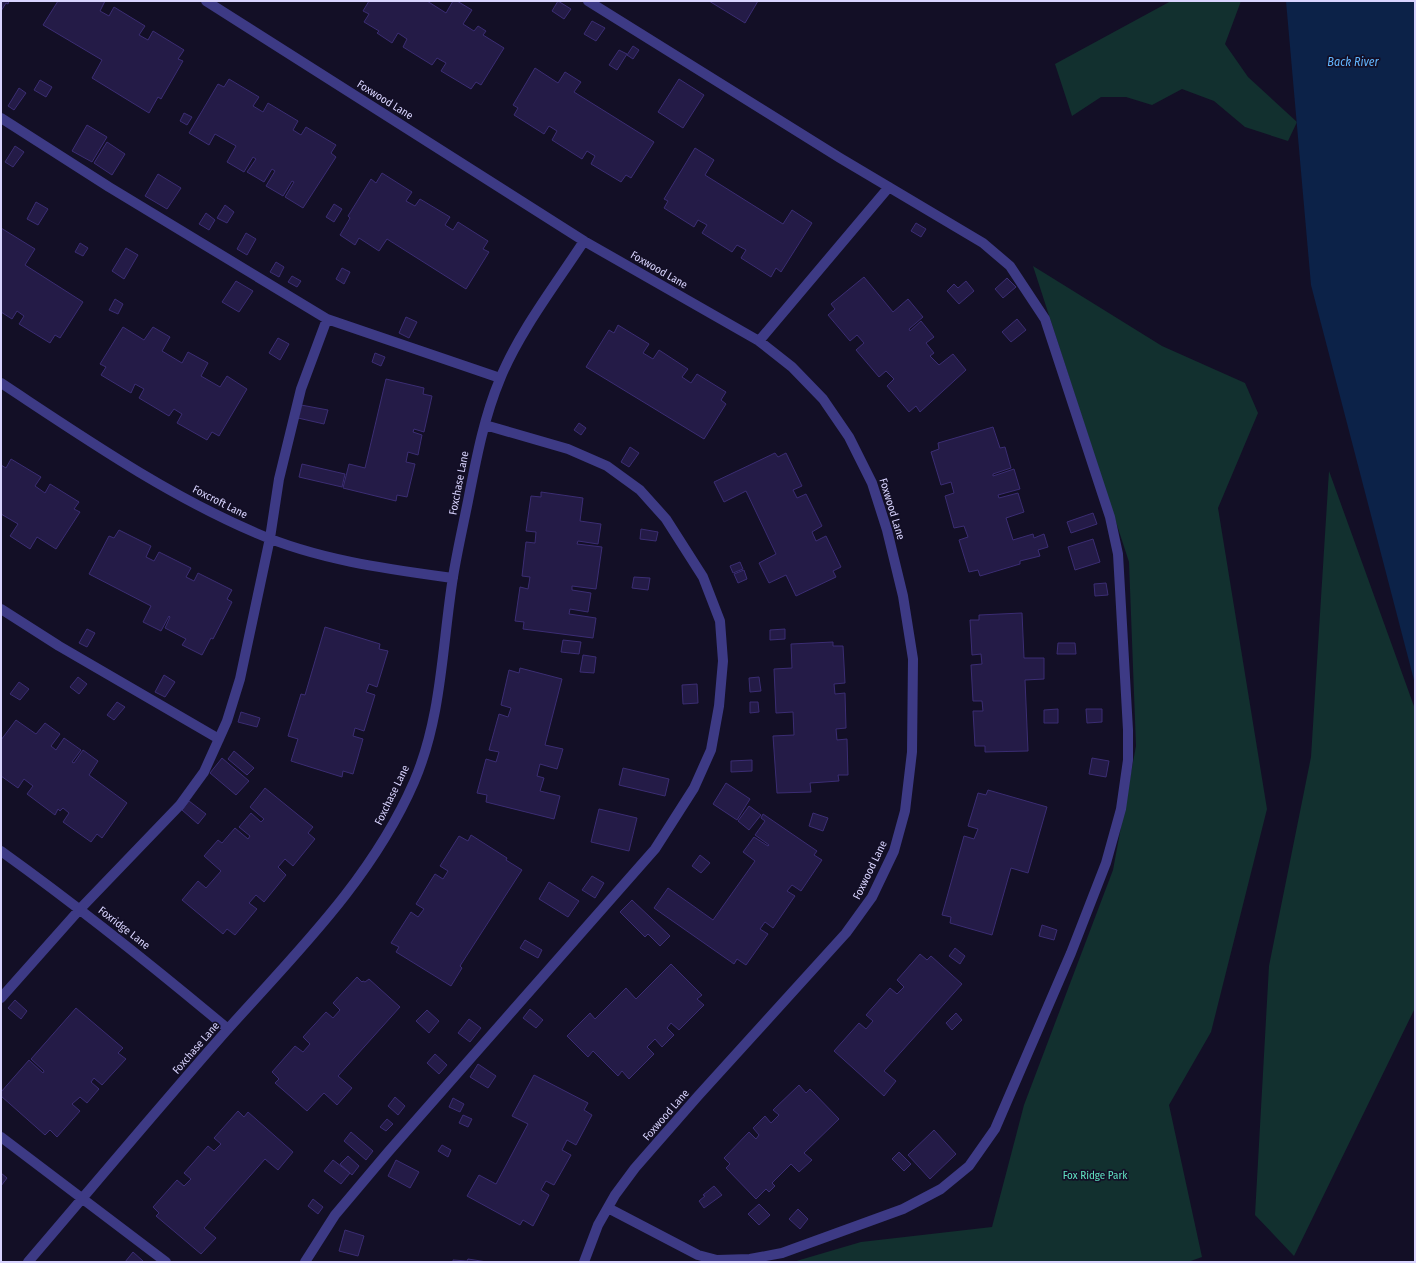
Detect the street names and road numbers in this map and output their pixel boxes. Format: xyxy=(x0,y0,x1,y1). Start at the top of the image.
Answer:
street label: Foxwood Lane xyxy=(355,78,415,122)
street label: Foxwood Lane xyxy=(628,248,690,292)
street label: Foxchase Lane xyxy=(446,450,472,516)
street label: Foxwood Lane xyxy=(876,477,908,541)
street label: Foxcroft Lane xyxy=(190,483,250,521)
street label: Foxchase Lane xyxy=(372,763,412,827)
street label: Foxwood Lane xyxy=(850,839,890,901)
street label: Foxridge Lane xyxy=(96,904,152,952)
street label: Foxchase Lane xyxy=(170,1019,222,1077)
street label: Foxwood Lane xyxy=(640,1087,692,1143)

